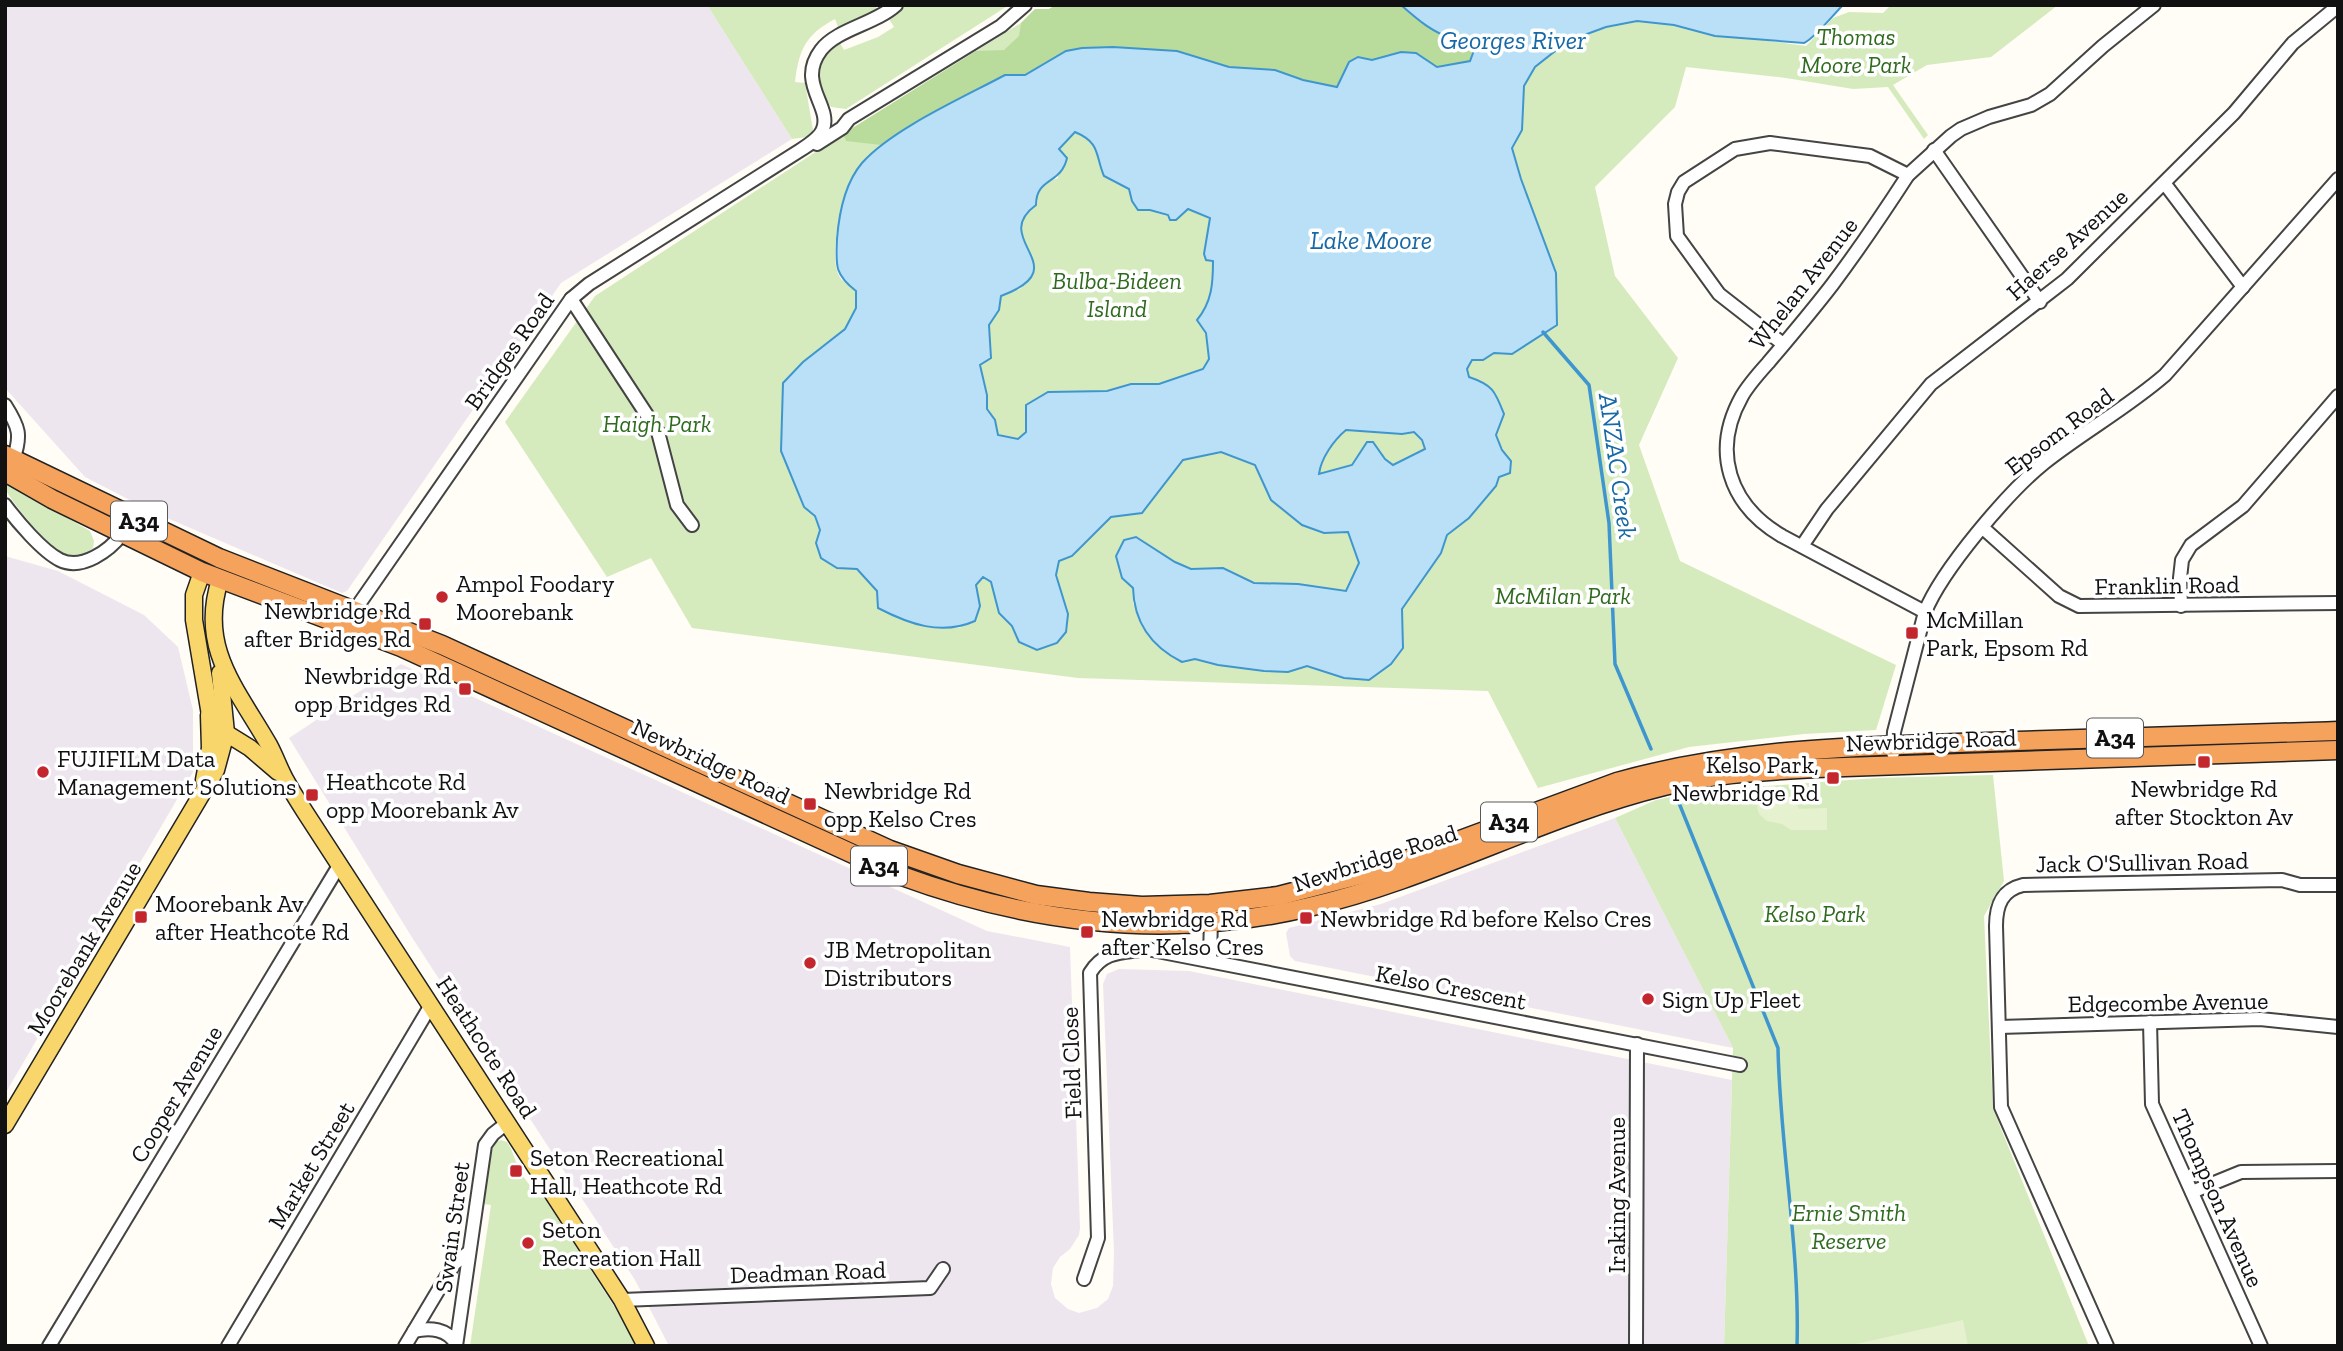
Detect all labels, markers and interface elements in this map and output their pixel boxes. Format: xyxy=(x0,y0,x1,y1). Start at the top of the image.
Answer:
park label: Thomas Moore Park xyxy=(1800,22,1912,79)
water label: Georges River xyxy=(1440,24,1586,56)
street label: Haerse Avenue xyxy=(2000,182,2134,306)
street label: Whelan Avenue xyxy=(1742,211,1864,355)
water label: Lake Moore xyxy=(1310,224,1432,256)
park label: Bulba-Bideen Island xyxy=(1052,266,1182,323)
street label: Bridges Road xyxy=(458,287,560,415)
street label: Epsom Road xyxy=(1999,381,2119,481)
water label: ANZAC Creek xyxy=(1592,390,1644,541)
park label: Haigh Park xyxy=(603,409,712,438)
road number: A34 xyxy=(111,502,167,540)
place label: Ampol Foodary Moorebank xyxy=(456,569,615,626)
street label: Franklin Road xyxy=(2094,569,2240,601)
park label: McMilan Park xyxy=(1495,581,1631,610)
marker: Ampol Foodary Moorebank xyxy=(434,589,450,605)
place label: Newbridge Rd after Bridges Rd xyxy=(244,596,411,653)
place label: McMillan Park, Epsom Rd xyxy=(1926,605,2088,662)
marker: Newbridge Rd after Bridges Rd xyxy=(417,616,433,632)
marker: McMillan Park, Epsom Rd xyxy=(1904,625,1920,641)
place label: Newbridge Rd opp Bridges Rd xyxy=(294,661,451,718)
marker: Newbridge Rd opp Bridges Rd xyxy=(457,681,473,697)
street label: Newbridge Road xyxy=(627,712,795,810)
road number: A34 xyxy=(2087,718,2143,758)
street label: Newbridge Road xyxy=(1845,723,2017,757)
place label: FUJIFILM Data Management Solutions xyxy=(57,744,297,801)
place label: Kelso Park, Newbridge Rd xyxy=(1672,750,1819,807)
marker: Newbridge Rd after Stockton Av xyxy=(2196,754,2212,770)
marker: FUJIFILM Data Management Solutions xyxy=(35,764,51,780)
place label: Heathcote Rd opp Moorebank Av xyxy=(326,767,519,824)
marker: Kelso Park, Newbridge Rd xyxy=(1825,770,1841,786)
place label: Newbridge Rd after Stockton Av xyxy=(2115,774,2293,831)
place label: Newbridge Rd opp Kelso Cres xyxy=(824,776,976,833)
marker: Heathcote Rd opp Moorebank Av xyxy=(304,787,320,803)
marker: Newbridge Rd opp Kelso Cres xyxy=(802,796,818,812)
road number: A34 xyxy=(1481,802,1537,842)
street label: Newbridge Road xyxy=(1289,818,1461,898)
road number: A34 xyxy=(851,846,907,886)
street label: Jack O'Sullivan Road xyxy=(2035,846,2249,878)
street label: Moorebank Avenue xyxy=(21,856,147,1040)
place label: Moorebank Av after Heathcote Rd xyxy=(155,889,349,946)
park label: Kelso Park xyxy=(1764,899,1866,928)
place label: Newbridge Rd after Kelso Cres xyxy=(1101,904,1264,961)
place label: Newbridge Rd before Kelso Cres xyxy=(1320,904,1652,933)
marker: Moorebank Av after Heathcote Rd xyxy=(133,909,149,925)
marker: Newbridge Rd before Kelso Cres xyxy=(1298,910,1314,926)
marker: Newbridge Rd after Kelso Cres xyxy=(1079,924,1095,940)
place label: JB Metropolitan Distributors xyxy=(824,935,991,992)
marker: JB Metropolitan Distributors xyxy=(802,955,818,971)
street label: Kelso Crescent xyxy=(1373,958,1529,1016)
street label: Heathcote Road xyxy=(430,971,544,1123)
place label: Sign Up Fleet xyxy=(1662,985,1801,1014)
street label: Edgecombe Avenue xyxy=(2067,986,2269,1018)
marker: Sign Up Fleet xyxy=(1640,991,1656,1007)
street label: Field Close xyxy=(1055,1006,1087,1120)
street label: Cooper Avenue xyxy=(124,1020,228,1168)
street label: Market Street xyxy=(262,1096,360,1234)
street label: Thompson Avenue xyxy=(2166,1104,2270,1292)
street label: Iraking Avenue xyxy=(1602,1117,1631,1273)
place label: Seton Recreational Hall, Heathcote Rd xyxy=(530,1143,724,1200)
street label: Swain Street xyxy=(428,1160,476,1294)
marker: Seton Recreational Hall, Heathcote Rd xyxy=(508,1163,524,1179)
park label: Ernie Smith Reserve xyxy=(1792,1198,1906,1255)
place label: Seton Recreation Hall xyxy=(542,1215,701,1272)
marker: Seton Recreation Hall xyxy=(520,1235,536,1251)
street label: Deadman Road xyxy=(730,1255,886,1289)

